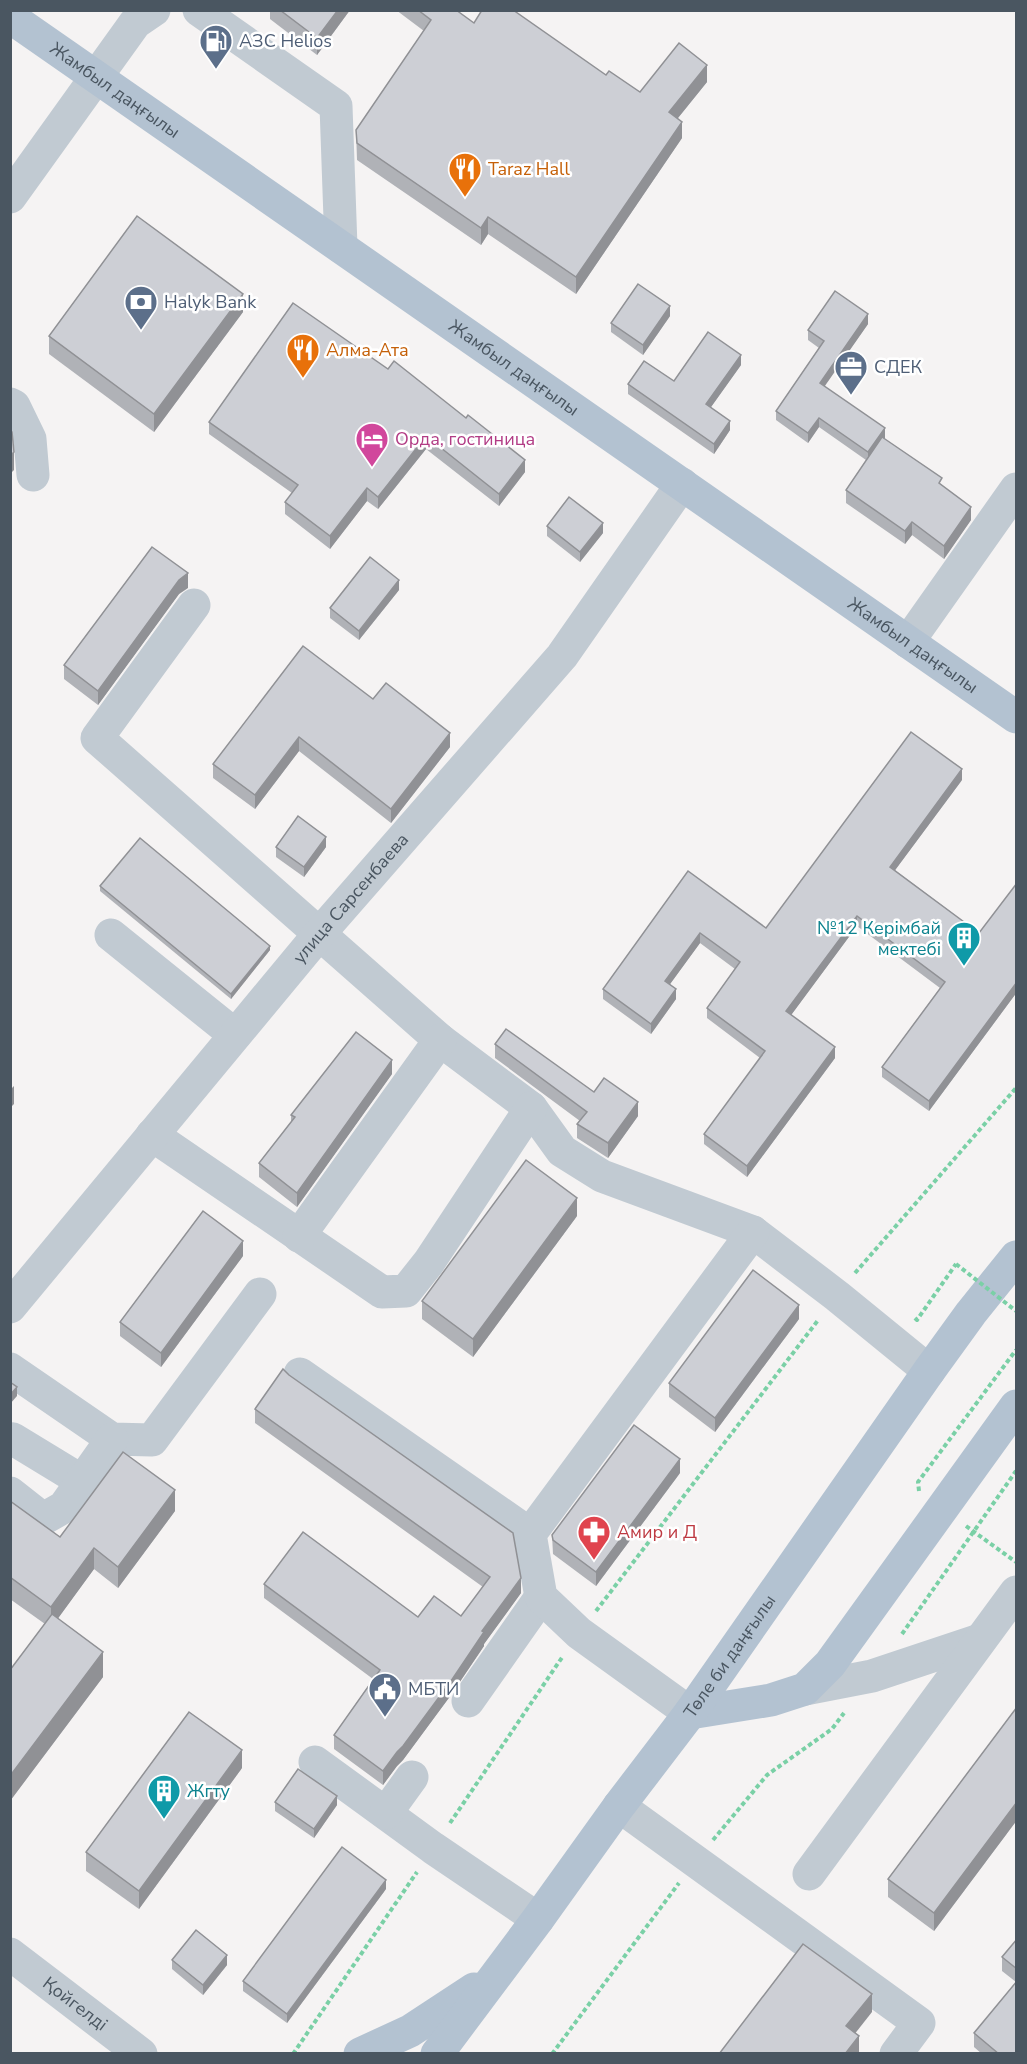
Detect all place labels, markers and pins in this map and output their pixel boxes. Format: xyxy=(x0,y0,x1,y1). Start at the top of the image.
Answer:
fuel station icon: АЗС Helios xyxy=(198,23,234,70)
place label: АЗС Helios xyxy=(239,29,332,53)
restaurant icon: Taraz Hall xyxy=(447,151,483,198)
place label: Taraz Hall xyxy=(488,157,570,181)
bank icon: Halyk Bank xyxy=(123,284,159,331)
place label: Halyk Bank xyxy=(164,290,257,314)
restaurant icon: Алма-Ата xyxy=(285,332,321,379)
place label: Алма-Ата xyxy=(326,338,409,362)
office icon: СДЕК xyxy=(833,349,869,396)
place label: СДЕК xyxy=(874,355,923,379)
hotel icon: Орда, гостиница xyxy=(354,421,390,468)
place label: Орда, гостиница xyxy=(395,427,535,451)
place label: №12 Керімбай мектебі xyxy=(817,916,941,961)
building icon: №12 Керімбай мектебі xyxy=(946,920,982,967)
pharmacy icon: Амир и Д xyxy=(576,1514,612,1561)
place label: Амир и Д xyxy=(617,1520,697,1544)
public building icon: МБТИ xyxy=(367,1671,403,1718)
place label: МБТИ xyxy=(408,1677,459,1701)
building icon: Жгту xyxy=(146,1773,182,1820)
place label: Жгту xyxy=(187,1779,231,1803)

